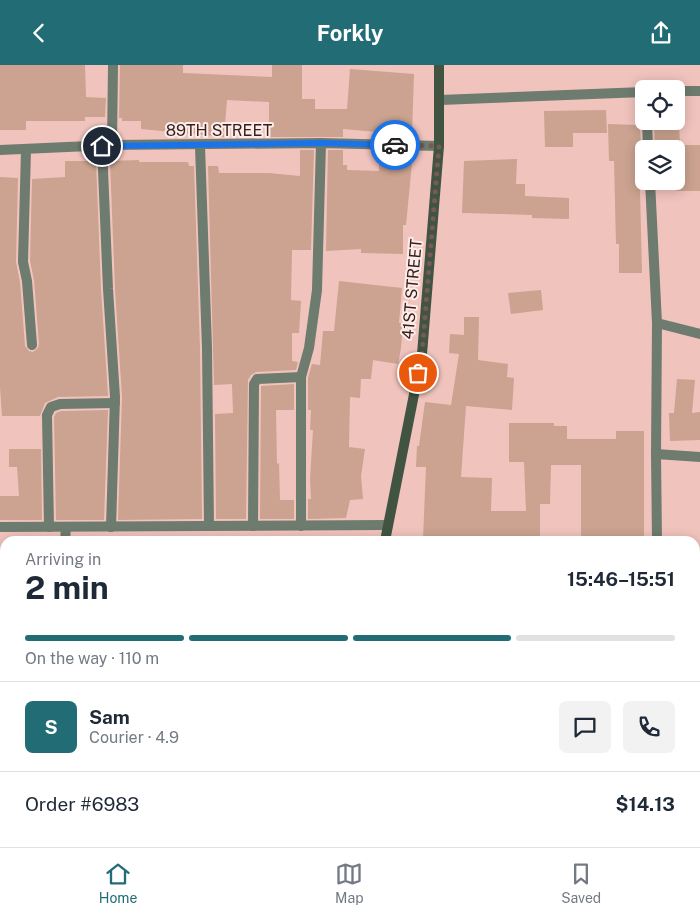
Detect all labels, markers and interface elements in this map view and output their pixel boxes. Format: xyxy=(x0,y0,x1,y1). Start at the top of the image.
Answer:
icon: back xyxy=(25,19,53,47)
icon: share xyxy=(647,19,675,47)
text: Forkly xyxy=(317,20,383,46)
map controls xyxy=(635,80,685,190)
button: locate xyxy=(635,80,685,130)
courier xyxy=(370,120,420,170)
street label: 89TH STREET xyxy=(166,121,273,140)
pin xyxy=(81,125,123,167)
icon: car xyxy=(381,131,409,159)
icon: home xyxy=(88,132,116,160)
button: layers xyxy=(635,140,685,190)
street label: 41ST STREET xyxy=(398,237,426,340)
pin xyxy=(397,352,439,394)
icon: bag xyxy=(404,359,432,387)
text: Arriving in xyxy=(25,550,101,569)
text: 15:46–15:51 xyxy=(567,568,675,590)
text: 2 min xyxy=(25,569,109,606)
text: On the way · 110 m xyxy=(25,649,159,668)
button: chat xyxy=(559,701,611,753)
button: phone xyxy=(623,701,675,753)
text: Sam xyxy=(89,706,130,728)
text: S xyxy=(44,716,58,738)
text: Courier · 4.9 xyxy=(89,728,179,747)
text: Order #6983 xyxy=(25,793,139,815)
text: $14.13 xyxy=(616,793,675,815)
tab: Home xyxy=(99,860,137,906)
tab: Map xyxy=(335,860,363,906)
tab: Saved xyxy=(561,860,601,906)

